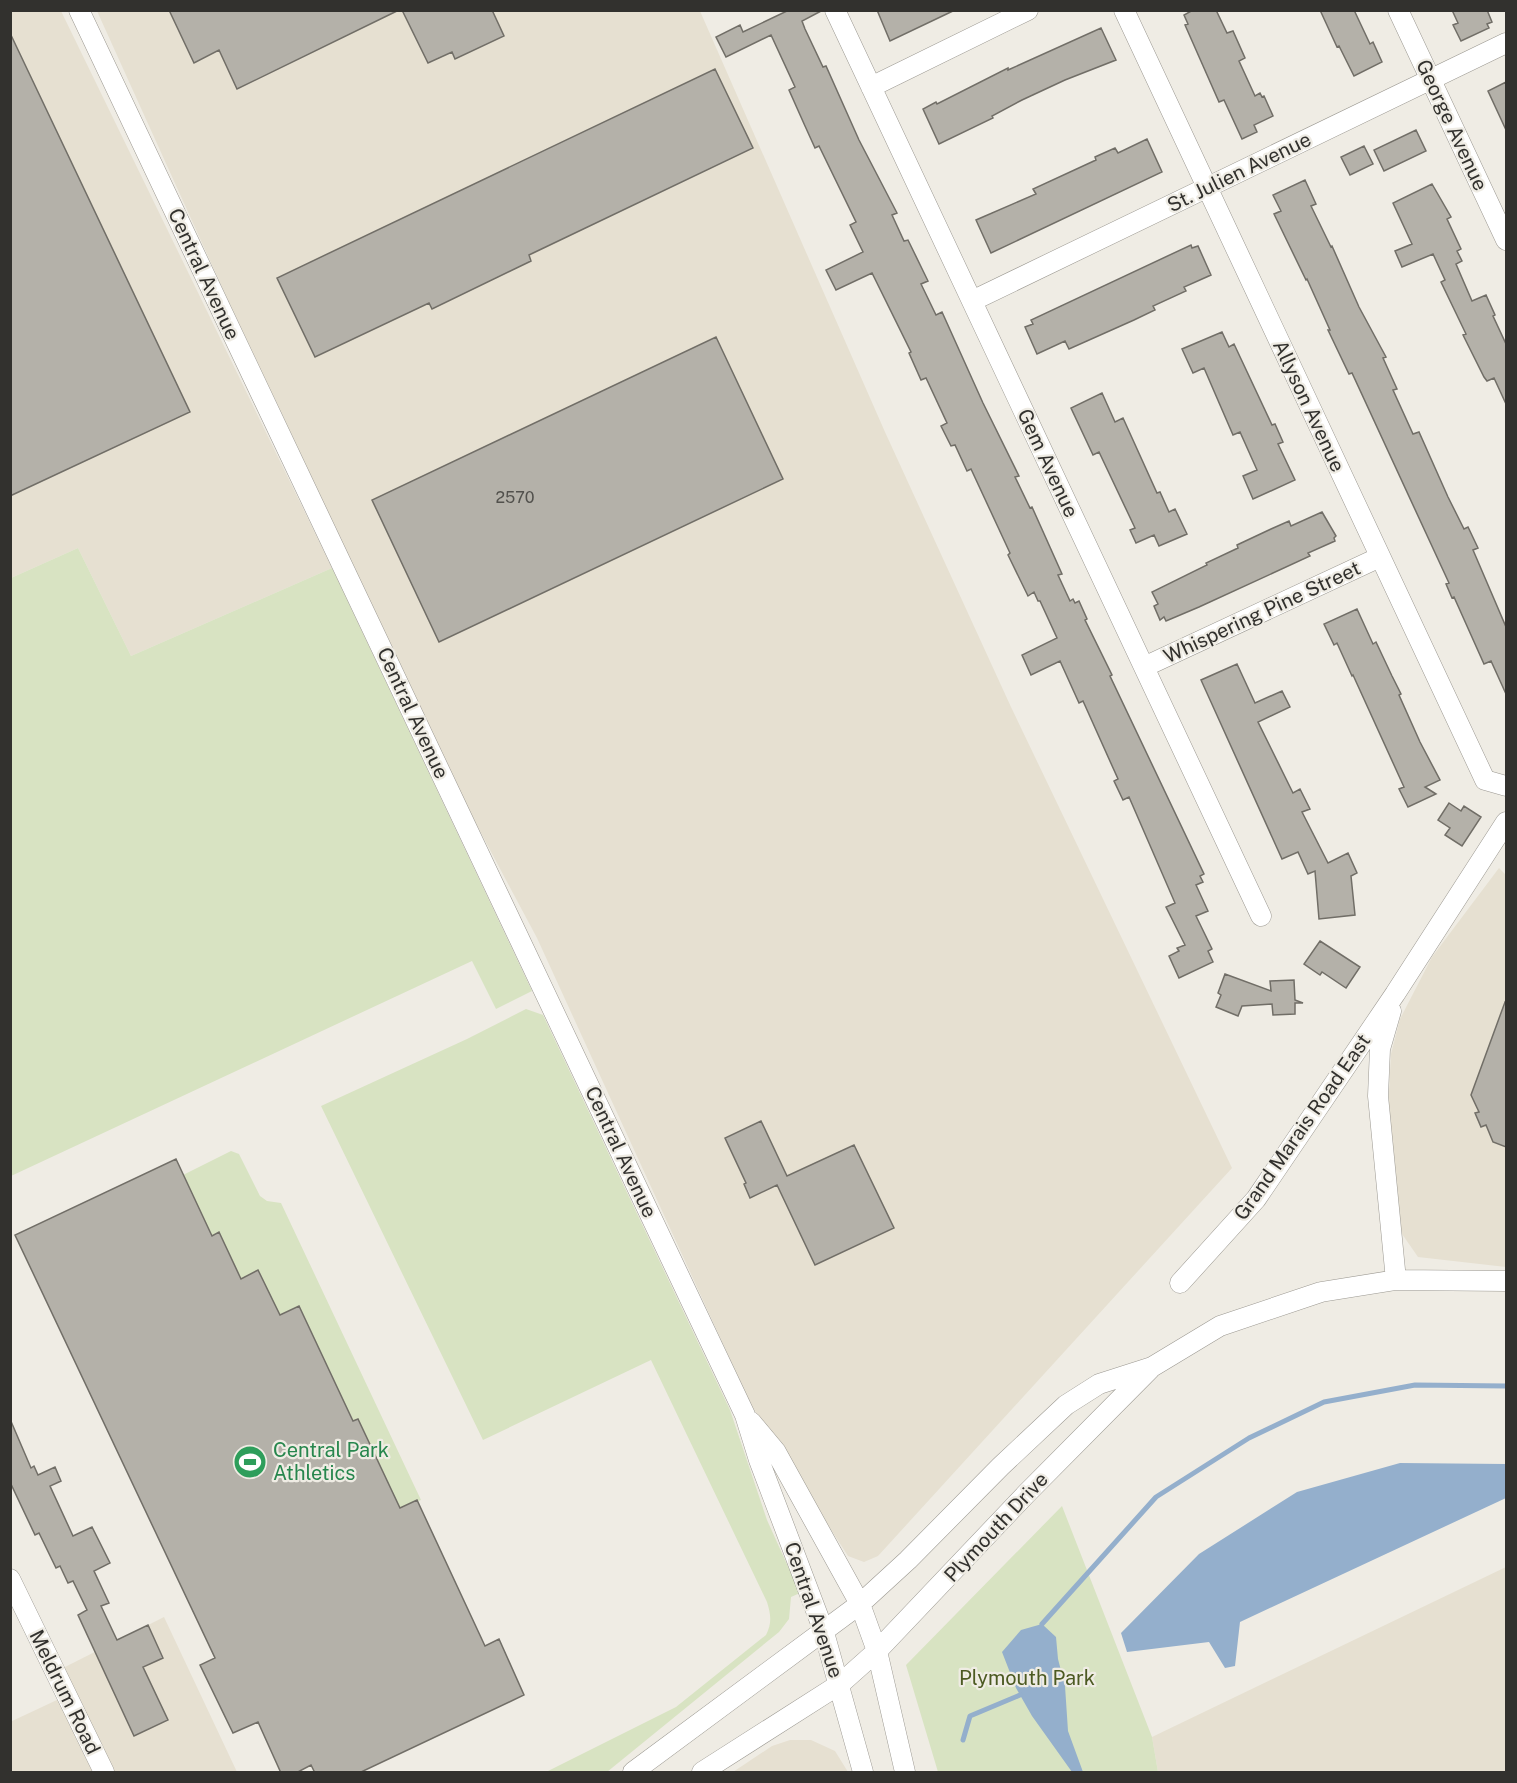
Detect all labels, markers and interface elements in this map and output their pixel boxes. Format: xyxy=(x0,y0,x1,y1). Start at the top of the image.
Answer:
street label: George Avenue xyxy=(1411,56,1493,194)
street label: St. Julien Avenue xyxy=(1163,127,1315,217)
street label: Central Avenue xyxy=(163,205,245,343)
street label: Allyson Avenue xyxy=(1268,336,1350,476)
street label: Gem Avenue xyxy=(1012,405,1084,521)
house number: 2570 xyxy=(496,488,535,507)
street label: Whispering Pine Street xyxy=(1160,556,1364,668)
street label: Central Avenue xyxy=(372,644,454,782)
street label: Grand Marais Road East xyxy=(1229,1029,1375,1225)
street label: Central Avenue xyxy=(580,1083,662,1221)
place label: Central Park Athletics xyxy=(273,1438,389,1485)
sports icon: Central Park Athletics xyxy=(232,1444,268,1480)
street label: Plymouth Drive xyxy=(939,1467,1053,1587)
street label: Central Avenue xyxy=(780,1539,848,1681)
street label: Meldrum Road xyxy=(24,1626,106,1758)
park label: Plymouth Park xyxy=(959,1666,1095,1690)

